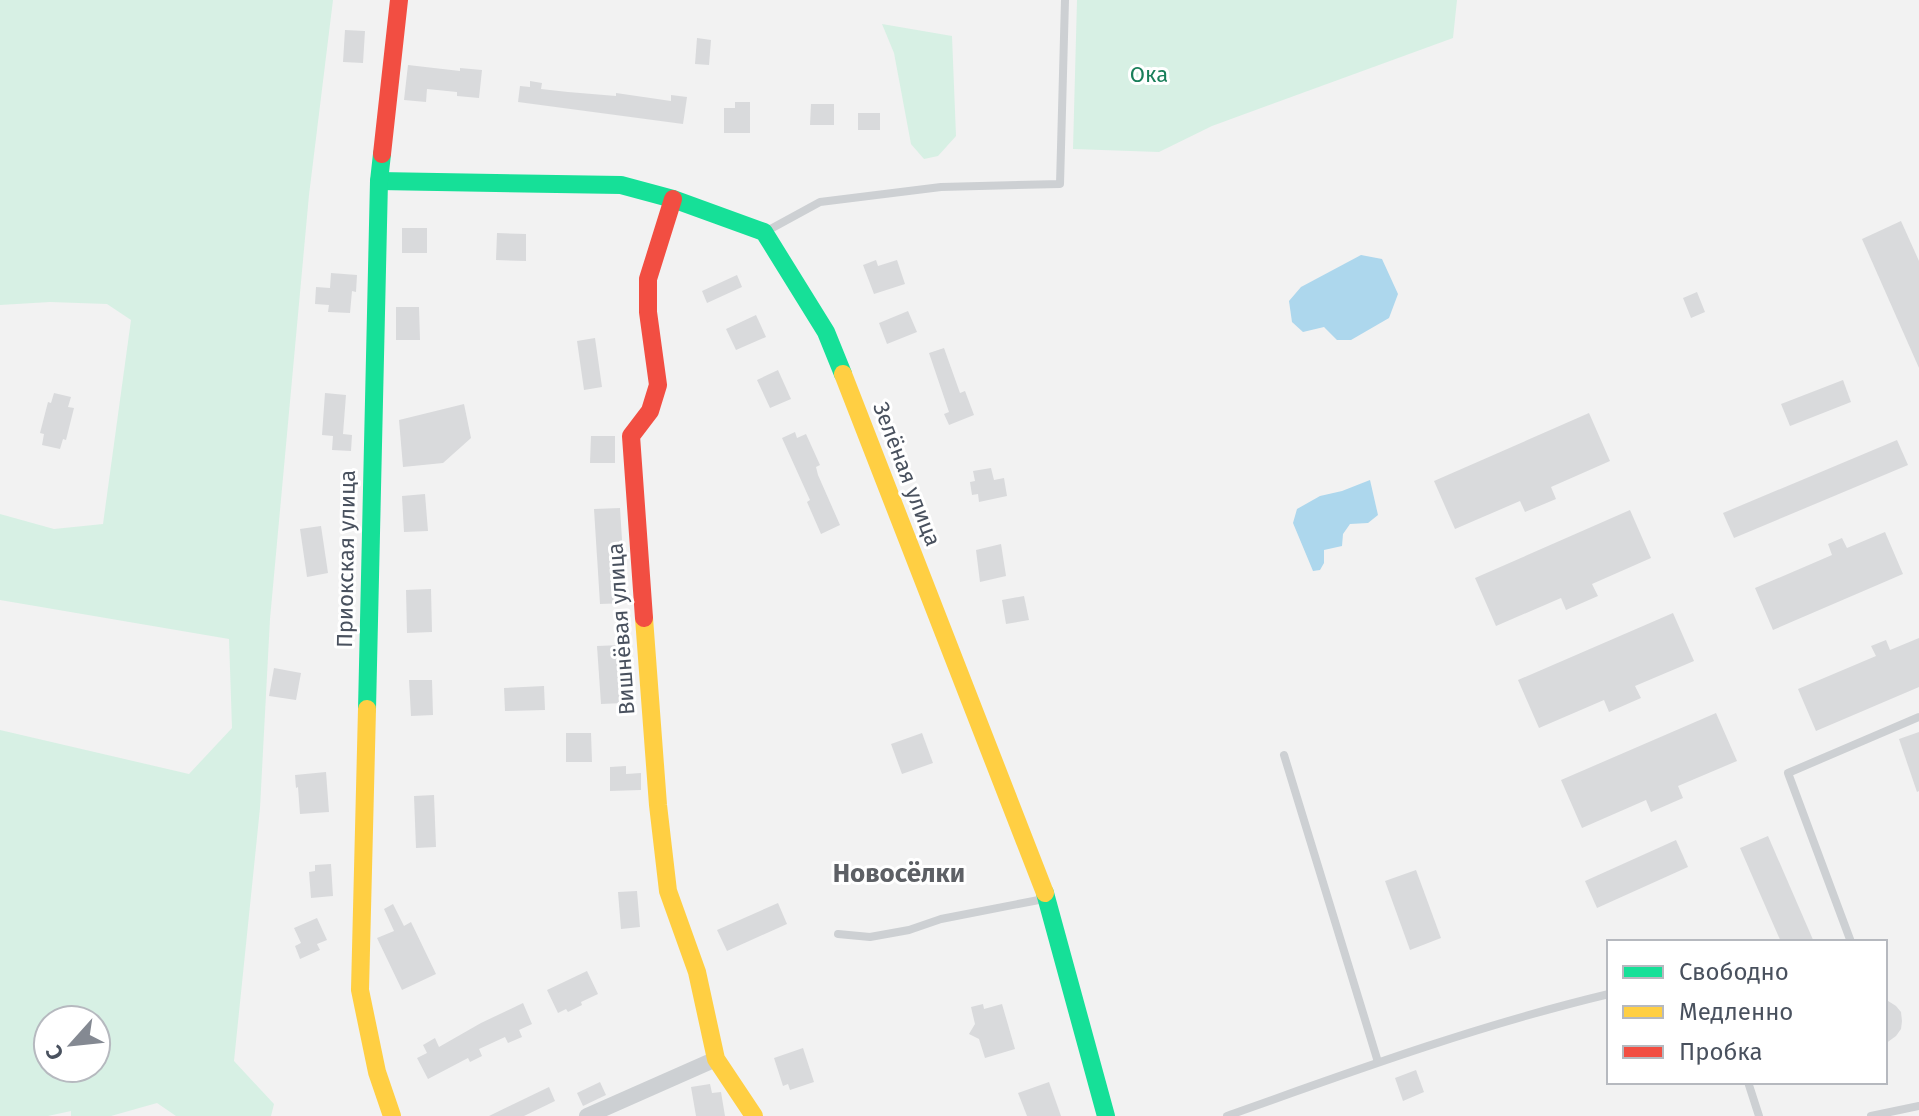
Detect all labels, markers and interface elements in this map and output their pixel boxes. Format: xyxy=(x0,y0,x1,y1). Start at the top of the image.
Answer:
park label: Ока xyxy=(1130,61,1168,88)
street label: Зелёная улица xyxy=(867,398,947,550)
street label: Приокская улица xyxy=(331,470,361,648)
street label: Вишнёвая улица xyxy=(602,542,640,716)
district label: Новосёлки xyxy=(833,858,965,889)
legend xyxy=(1607,940,1887,1084)
text: Свободно xyxy=(1679,958,1789,986)
text: Медленно xyxy=(1679,998,1793,1026)
north arrow xyxy=(32,1004,112,1084)
text: Пробка xyxy=(1679,1038,1763,1066)
text: С xyxy=(40,1041,70,1065)

